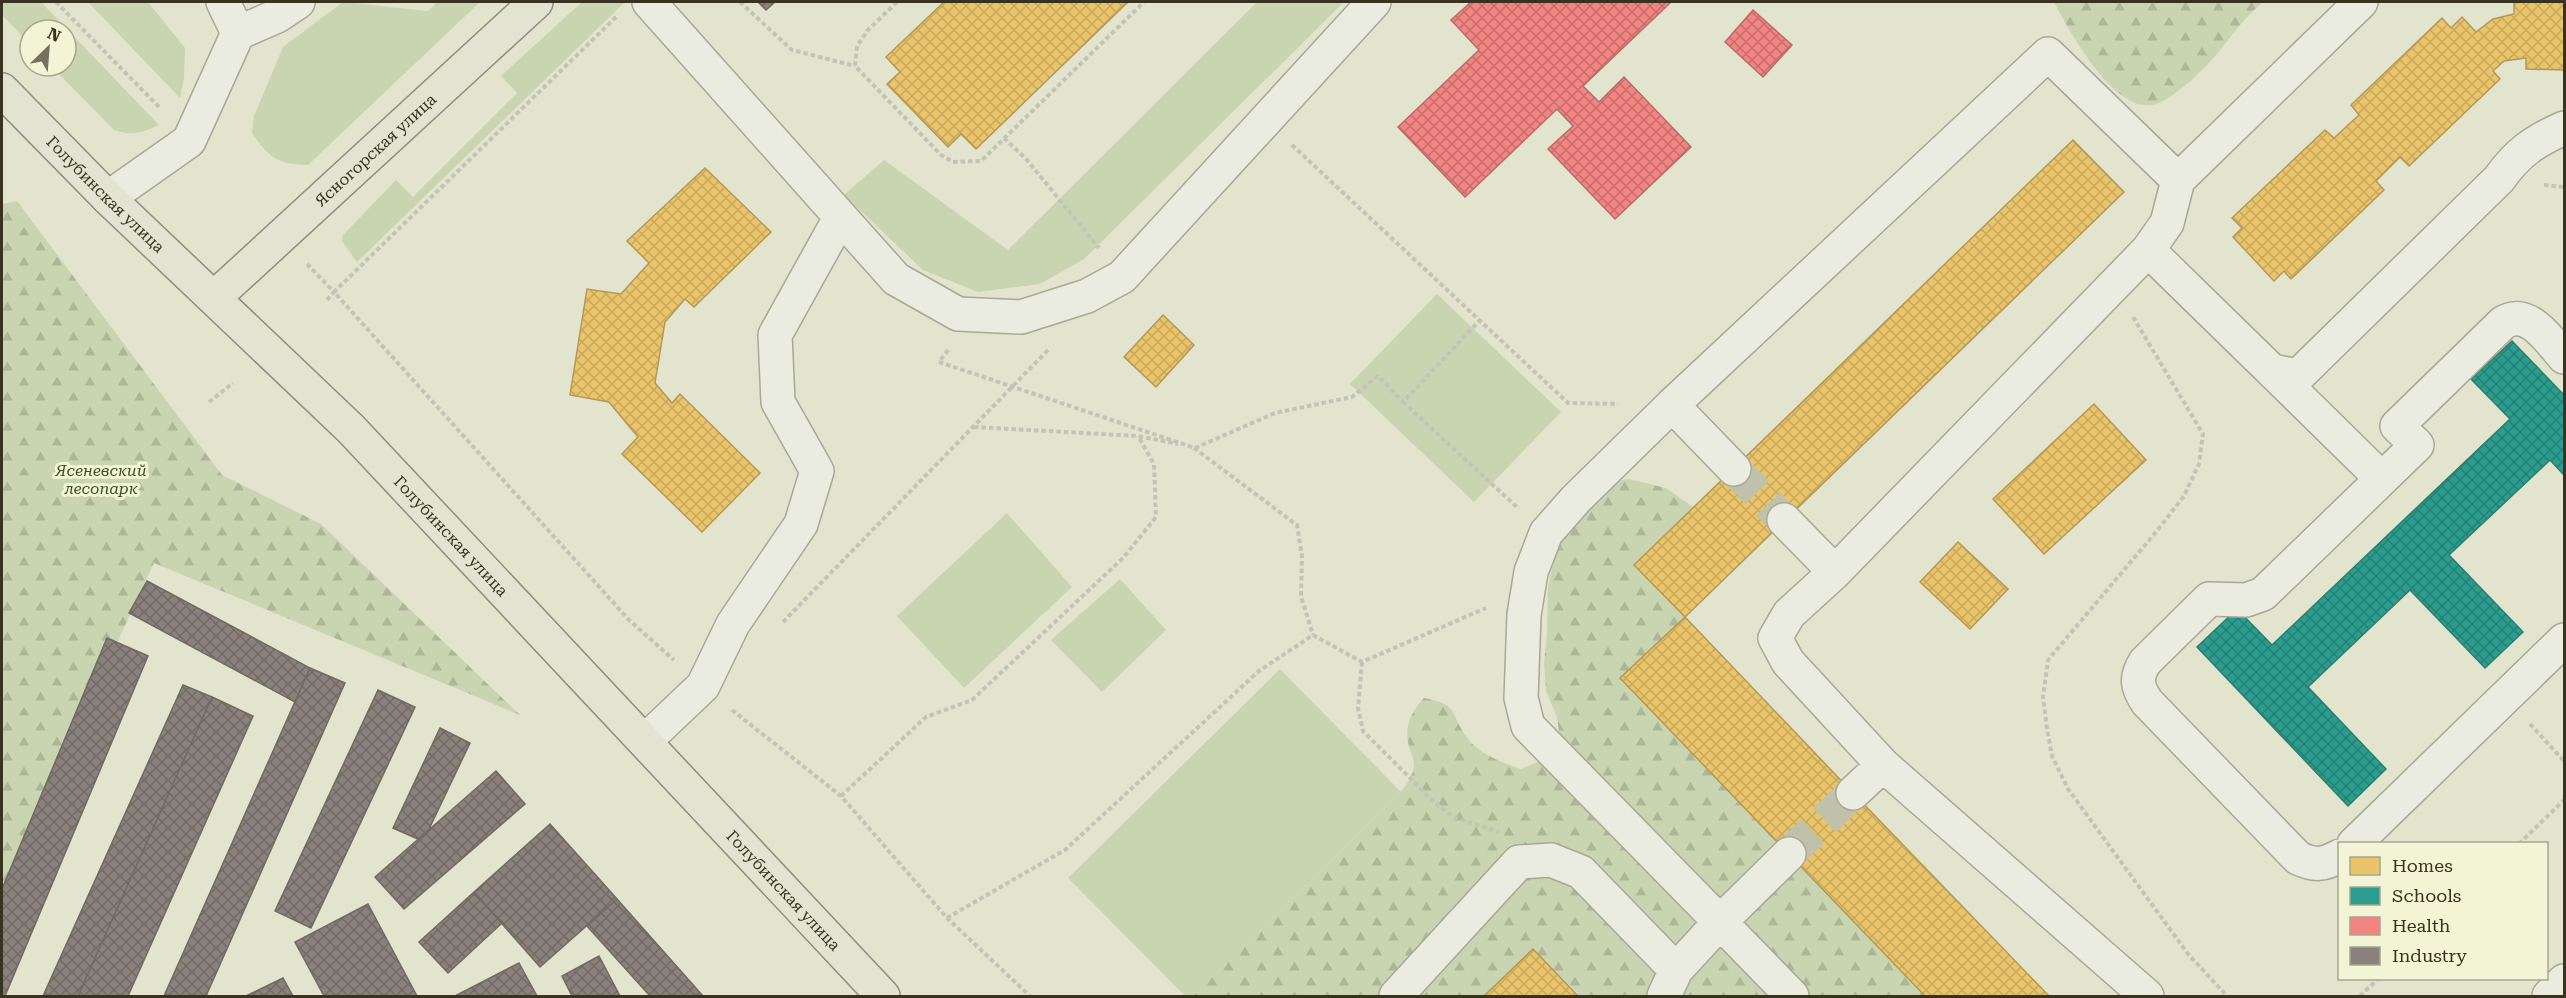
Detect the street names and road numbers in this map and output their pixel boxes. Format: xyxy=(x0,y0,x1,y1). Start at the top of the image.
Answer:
street label: Ясногорская улица xyxy=(311,89,440,210)
street label: Голубинская улица xyxy=(43,132,169,257)
street label: Голубинская улица xyxy=(390,472,512,600)
street label: Голубинская улица xyxy=(723,826,845,955)

